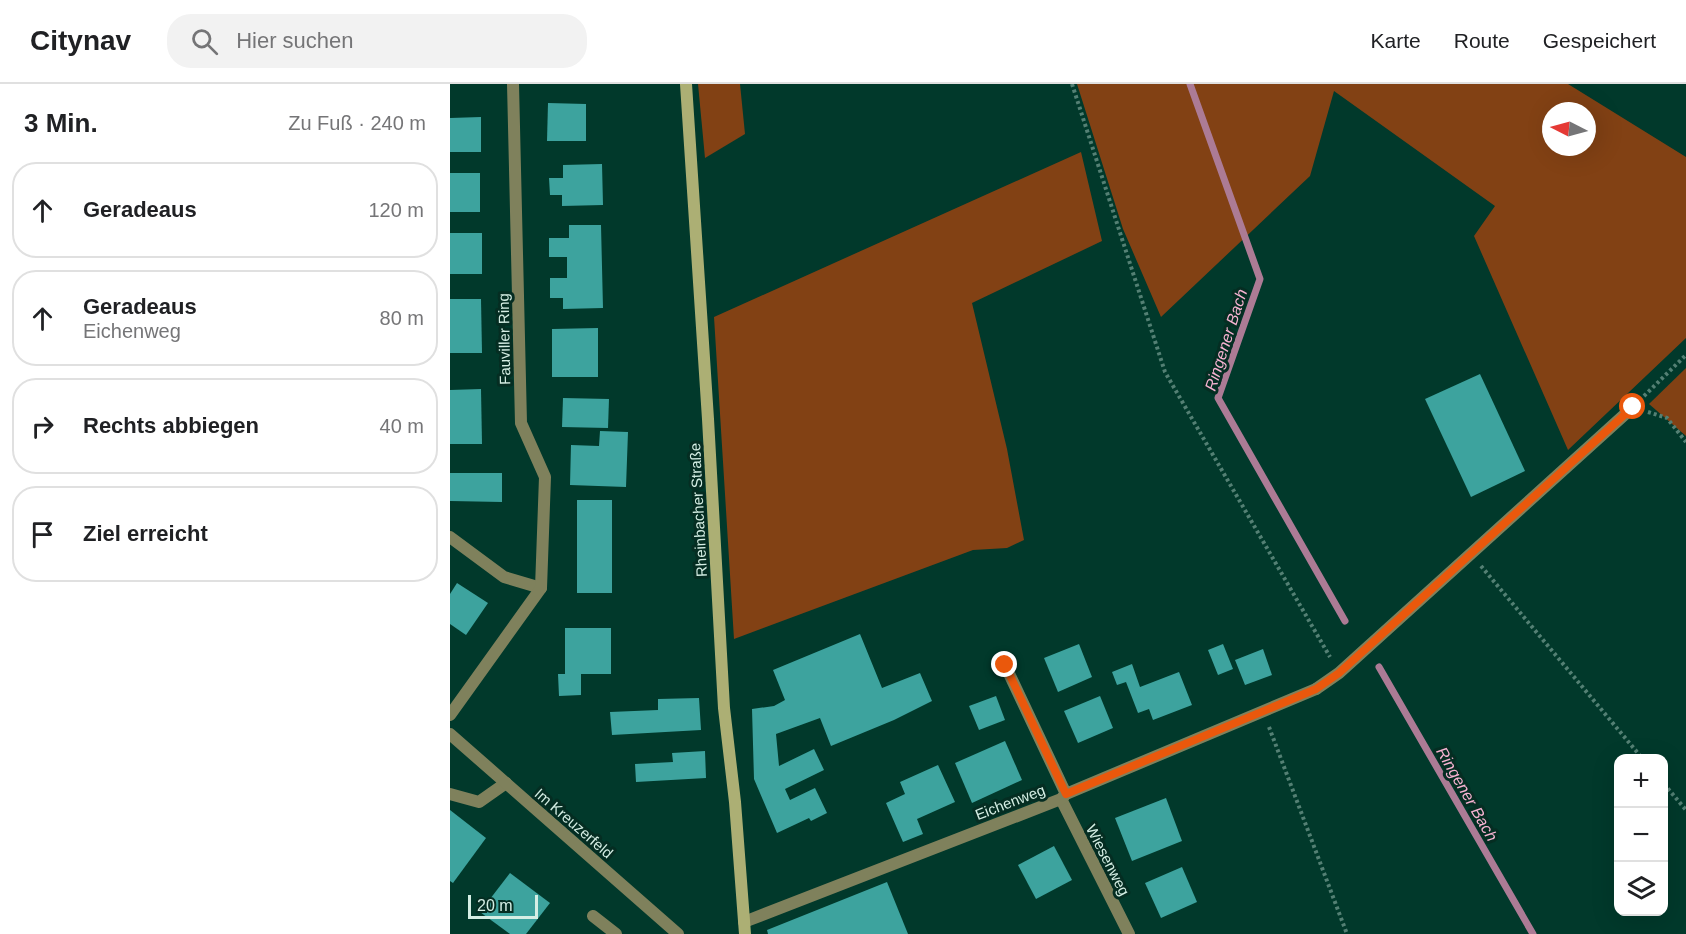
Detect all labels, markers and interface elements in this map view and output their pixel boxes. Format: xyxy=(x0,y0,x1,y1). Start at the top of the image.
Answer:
search box xyxy=(167,14,587,68)
text: Citynav xyxy=(30,25,131,56)
icon: search xyxy=(188,25,221,58)
text: Hier suchen xyxy=(236,28,354,53)
text: Karte xyxy=(1371,29,1421,52)
text: Route xyxy=(1454,29,1510,52)
text: Gespeichert xyxy=(1543,29,1656,52)
north arrow xyxy=(1542,102,1596,156)
text: 3 Min. xyxy=(24,108,98,138)
text: Zu Fuß · 240 m xyxy=(288,112,426,134)
icon: ahead xyxy=(26,194,59,227)
text: Geradeaus xyxy=(83,197,197,222)
text: 120 m xyxy=(368,199,424,221)
water label: Ringener Bach xyxy=(1202,287,1250,393)
street label: Fauviller Ring xyxy=(495,293,513,385)
text: Geradeaus xyxy=(83,294,197,319)
icon: ahead xyxy=(26,302,59,335)
text: 80 m xyxy=(380,307,424,329)
text: Eichenweg xyxy=(83,320,181,342)
route start xyxy=(1619,393,1645,419)
icon: right xyxy=(26,410,59,443)
text: Rechts abbiegen xyxy=(83,413,259,438)
text: 40 m xyxy=(380,415,424,437)
street label: Rheinbacher Straße xyxy=(686,443,710,577)
icon: arrive xyxy=(26,518,59,551)
text: Ziel erreicht xyxy=(83,521,208,546)
route end xyxy=(991,651,1017,677)
water label: Ringener Bach xyxy=(1433,744,1501,844)
map controls xyxy=(1614,754,1668,916)
button: + xyxy=(1614,754,1668,808)
street label: Eichenweg xyxy=(973,781,1047,823)
street label: Im Kreuzerfeld xyxy=(532,785,616,861)
button: − xyxy=(1614,808,1668,862)
street label: Wiesenweg xyxy=(1083,822,1133,898)
button: layers xyxy=(1614,862,1668,916)
scale bar xyxy=(468,892,538,920)
text: 20 m xyxy=(477,897,513,914)

